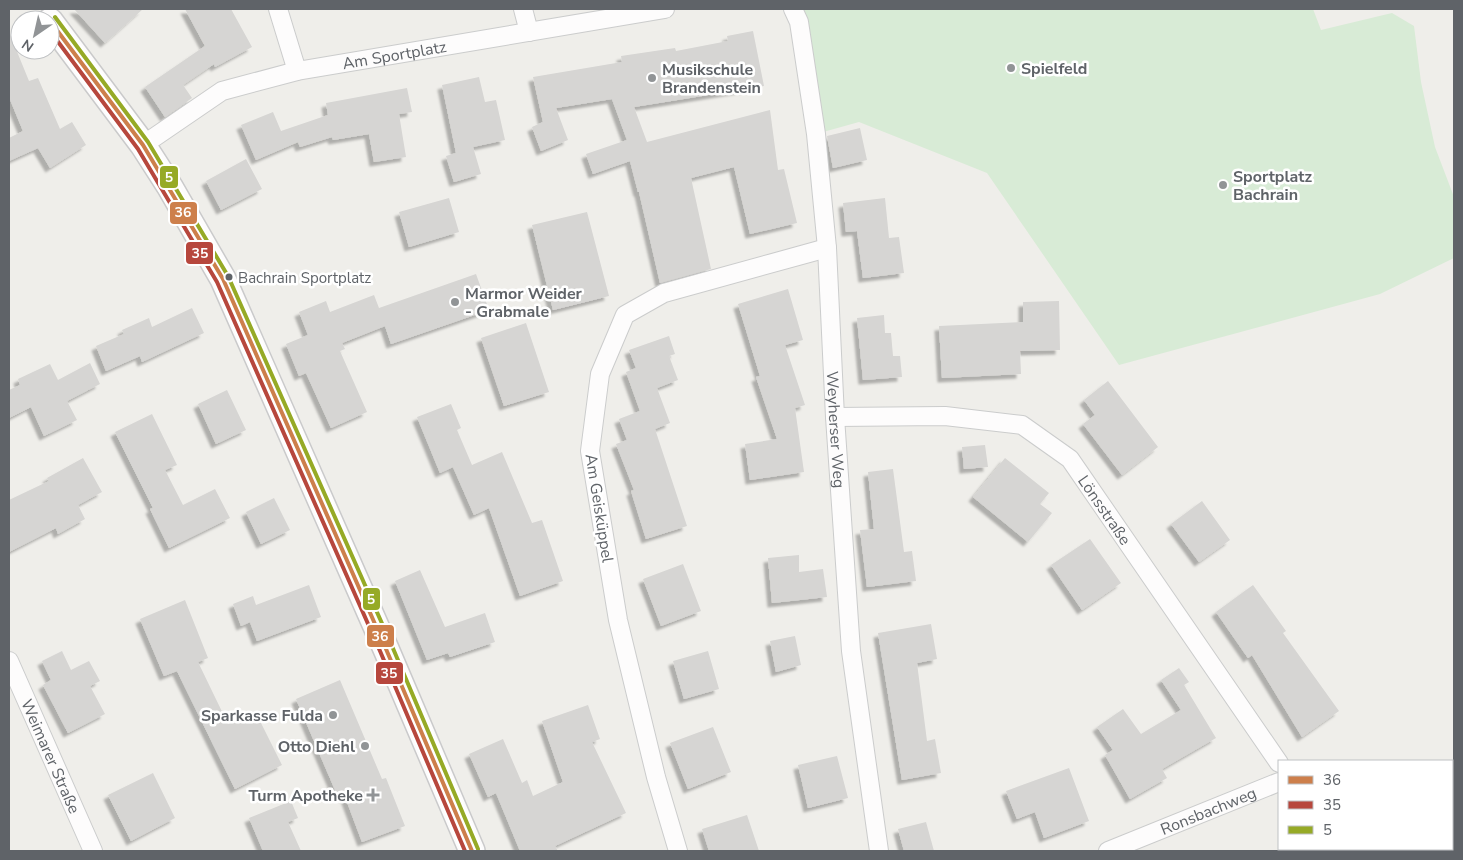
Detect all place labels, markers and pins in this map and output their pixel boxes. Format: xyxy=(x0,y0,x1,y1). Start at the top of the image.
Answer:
place label: Spielfeld xyxy=(1021,58,1087,80)
place label: Musikschule Brandenstein xyxy=(662,59,761,99)
marker: Spielfeld xyxy=(1005,62,1017,74)
marker: Musikschule Brandenstein xyxy=(646,72,658,84)
place label: Sportplatz Bachrain xyxy=(1233,166,1312,206)
marker: Sportplatz Bachrain xyxy=(1217,179,1229,191)
place label: Bachrain Sportplatz xyxy=(238,268,371,288)
marker: Bachrain Sportplatz xyxy=(224,272,234,282)
place label: Marmor Weider - Grabmale xyxy=(465,283,583,323)
marker: Marmor Weider - Grabmale xyxy=(449,296,461,308)
place label: Sparkasse Fulda xyxy=(201,705,323,727)
marker: Sparkasse Fulda xyxy=(327,709,339,721)
place label: Otto Diehl xyxy=(278,736,355,758)
marker: Otto Diehl xyxy=(359,740,371,752)
place label: Turm Apotheke xyxy=(248,785,363,807)
marker: Turm Apotheke xyxy=(367,789,379,801)

